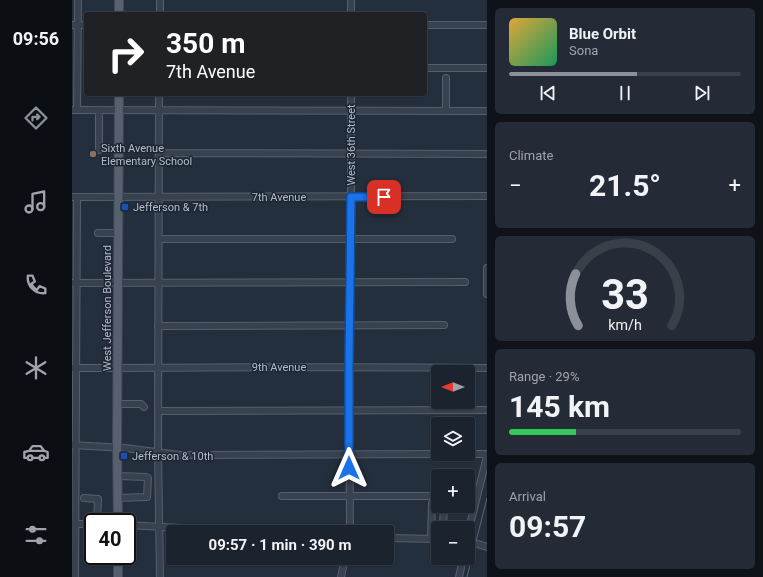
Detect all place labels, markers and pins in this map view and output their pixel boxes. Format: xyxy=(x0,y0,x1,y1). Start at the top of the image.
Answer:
place label: Sixth Avenue Elementary School xyxy=(101,142,192,168)
marker: Sixth Avenue Elementary School xyxy=(88,149,98,159)
pin xyxy=(367,180,401,214)
place label: Jefferson & 7th xyxy=(133,201,208,214)
marker: Jefferson & 7th xyxy=(120,202,130,212)
place label: Jefferson & 10th xyxy=(132,450,213,463)
marker: Jefferson & 10th xyxy=(119,451,129,461)

